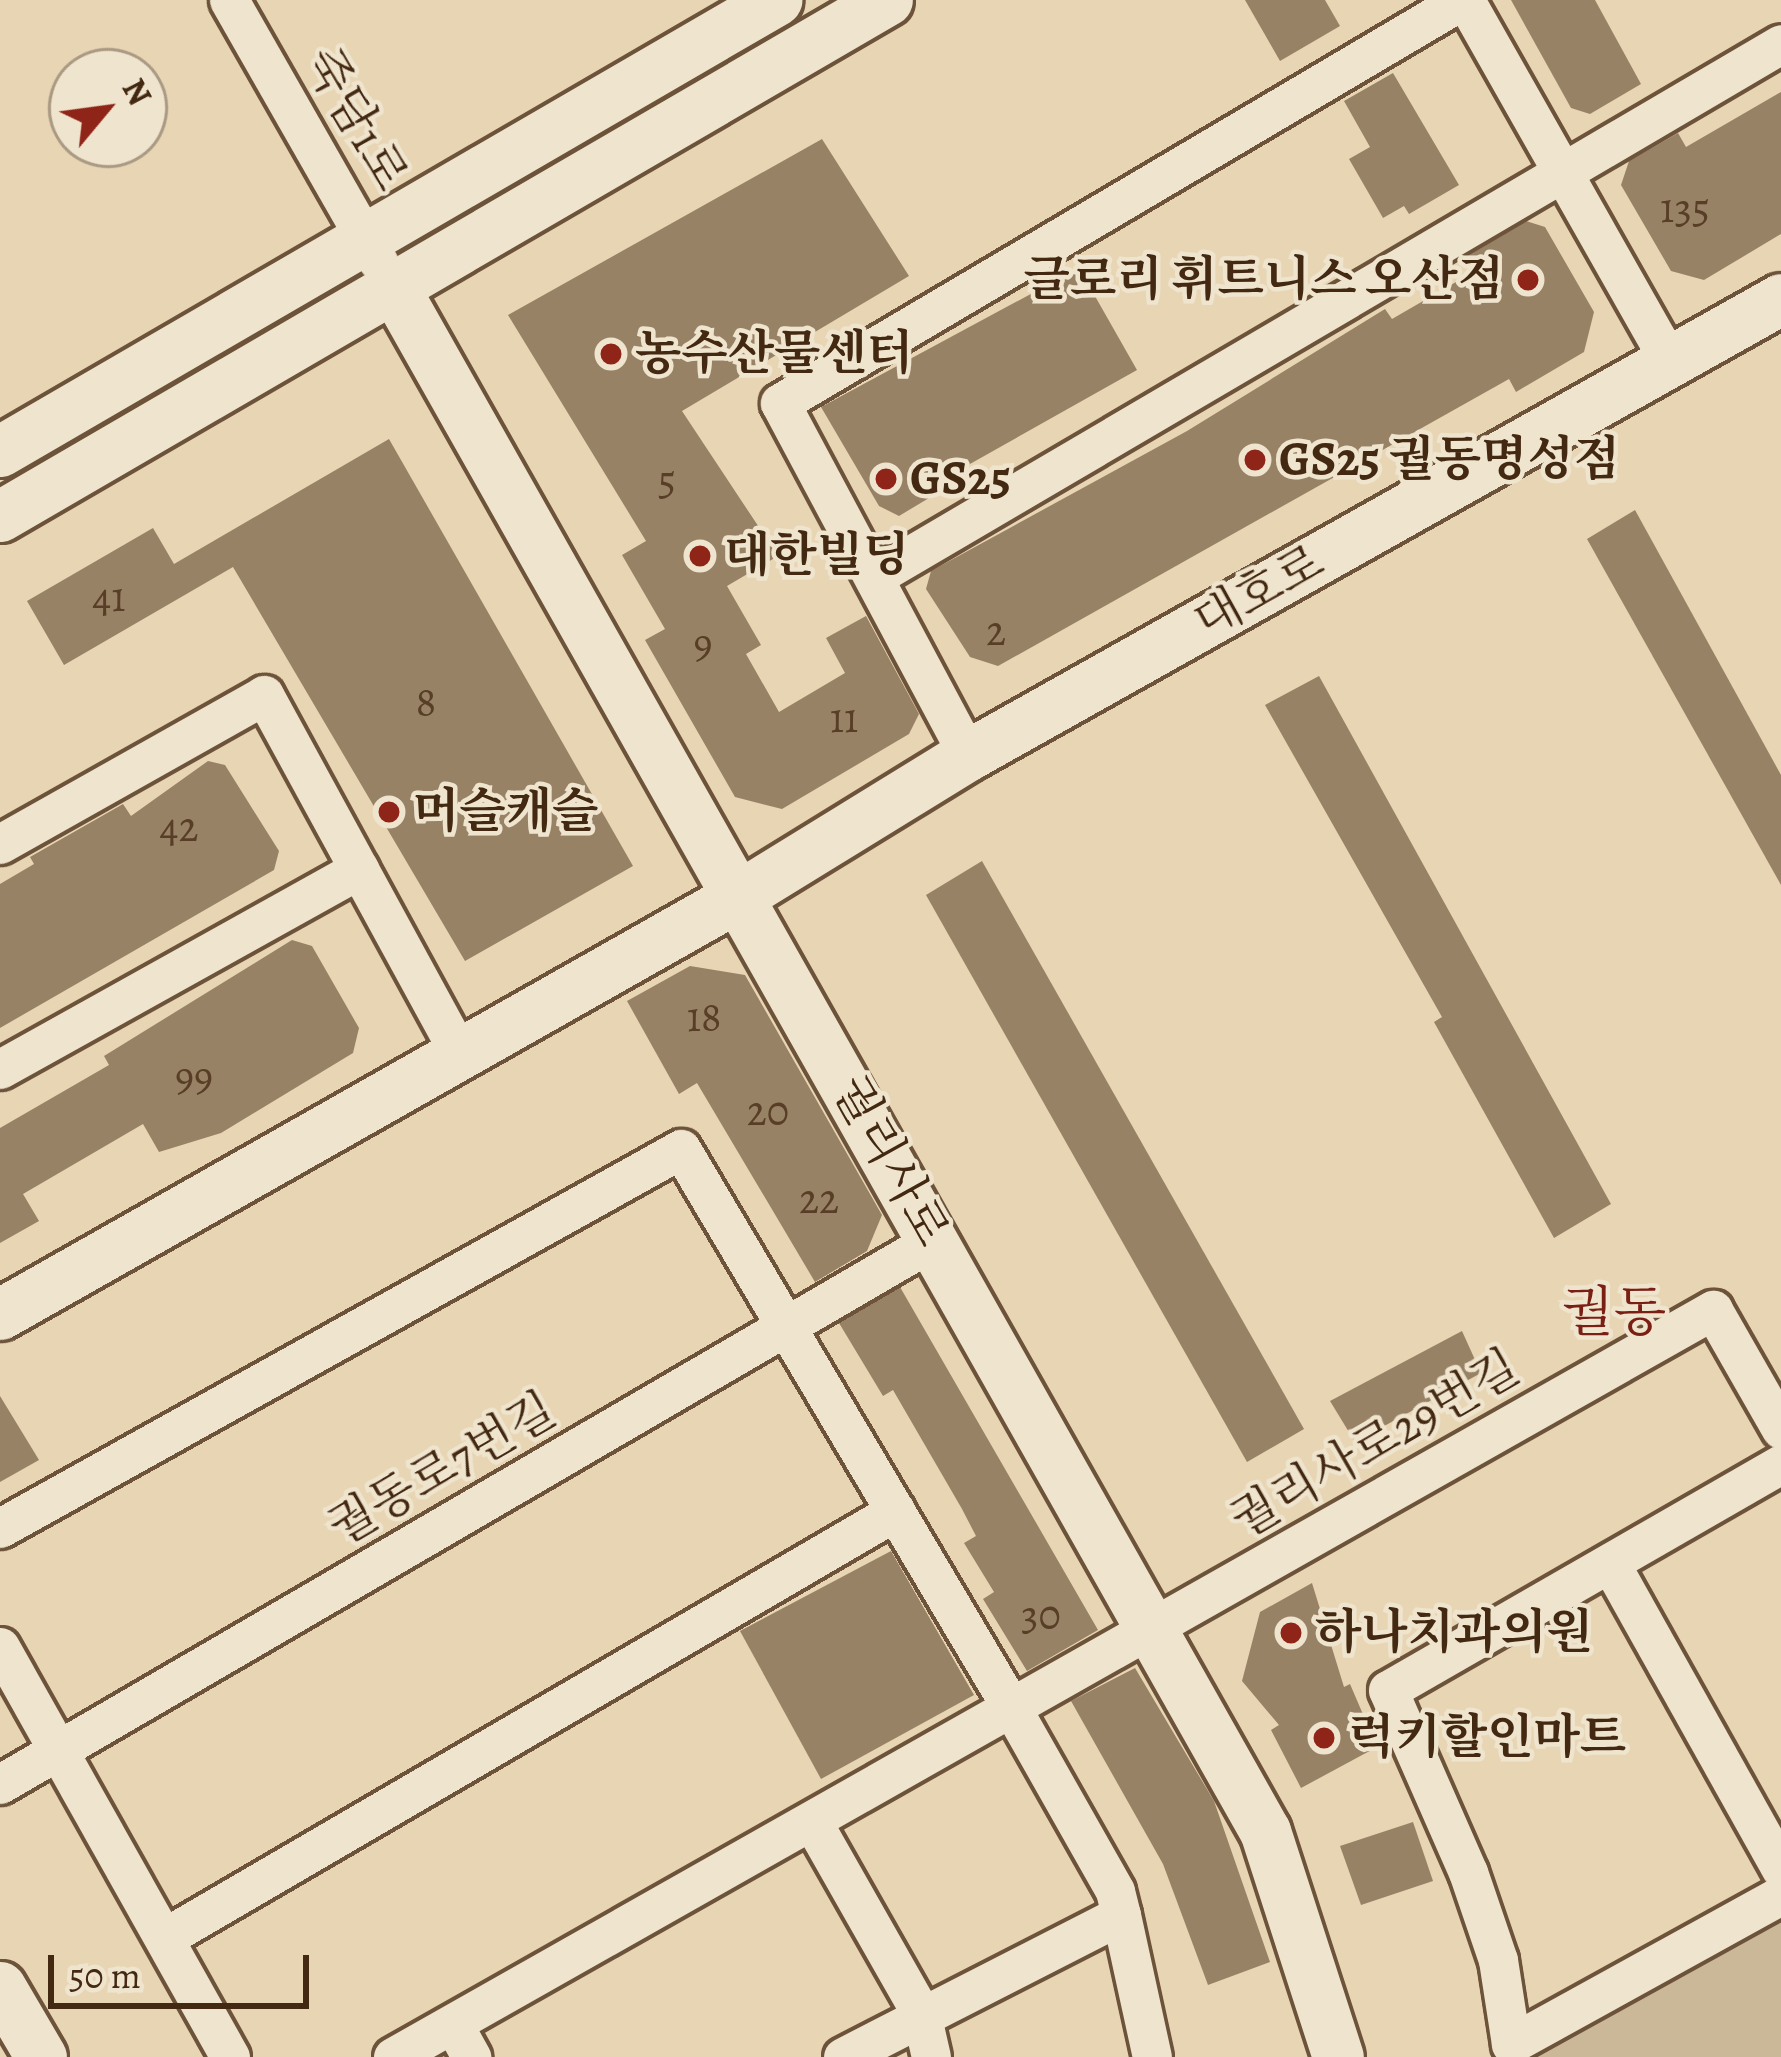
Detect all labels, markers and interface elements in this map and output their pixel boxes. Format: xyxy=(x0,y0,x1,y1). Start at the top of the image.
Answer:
street label: 죽담1로 xyxy=(292,37,420,201)
north arrow xyxy=(48,48,168,168)
text: N xyxy=(112,70,163,113)
house number: 135 xyxy=(1660,183,1710,233)
place label: 글로리 휘트니스 오산점 xyxy=(1024,251,1504,309)
marker: 글로리 휘트니스 오산점 xyxy=(1515,267,1541,293)
place label: 농수산물센터 xyxy=(635,325,913,383)
marker: 농수산물센터 xyxy=(598,341,624,367)
place label: GS25 궐동명성점 xyxy=(1279,431,1620,489)
marker: GS25 궐동명성점 xyxy=(1242,447,1268,473)
place label: GS25 xyxy=(910,450,1011,508)
house number: 5 xyxy=(658,455,676,505)
marker: GS25 xyxy=(873,466,899,492)
place label: 대한빌딩 xyxy=(724,527,909,585)
street label: 대호로 xyxy=(1184,533,1334,651)
marker: 대한빌딩 xyxy=(687,543,713,569)
house number: 41 xyxy=(92,572,126,622)
house number: 2 xyxy=(986,606,1006,656)
house number: 9 xyxy=(693,618,713,668)
house number: 8 xyxy=(416,677,436,727)
house number: 11 xyxy=(830,693,858,743)
place label: 머슬캐슬 xyxy=(413,783,598,841)
marker: 머슬캐슬 xyxy=(376,799,402,825)
house number: 42 xyxy=(160,802,198,852)
house number: 18 xyxy=(687,992,721,1042)
house number: 99 xyxy=(175,1051,213,1101)
street label: 궐리사로 xyxy=(821,1066,961,1256)
house number: 20 xyxy=(747,1086,789,1136)
house number: 22 xyxy=(799,1174,839,1224)
district label: 궐동 xyxy=(1562,1280,1666,1344)
street label: 궐리사로29번길 xyxy=(1221,1338,1529,1550)
street label: 궐동로7번길 xyxy=(318,1381,566,1557)
house number: 30 xyxy=(1021,1590,1061,1640)
place label: 하나치과의원 xyxy=(1315,1604,1593,1662)
marker: 하나치과의원 xyxy=(1278,1620,1304,1646)
place label: 럭키할인마트 xyxy=(1348,1709,1626,1767)
marker: 럭키할인마트 xyxy=(1311,1725,1337,1751)
scale bar xyxy=(54,1931,315,2005)
text: 50 m xyxy=(69,1951,141,2000)

